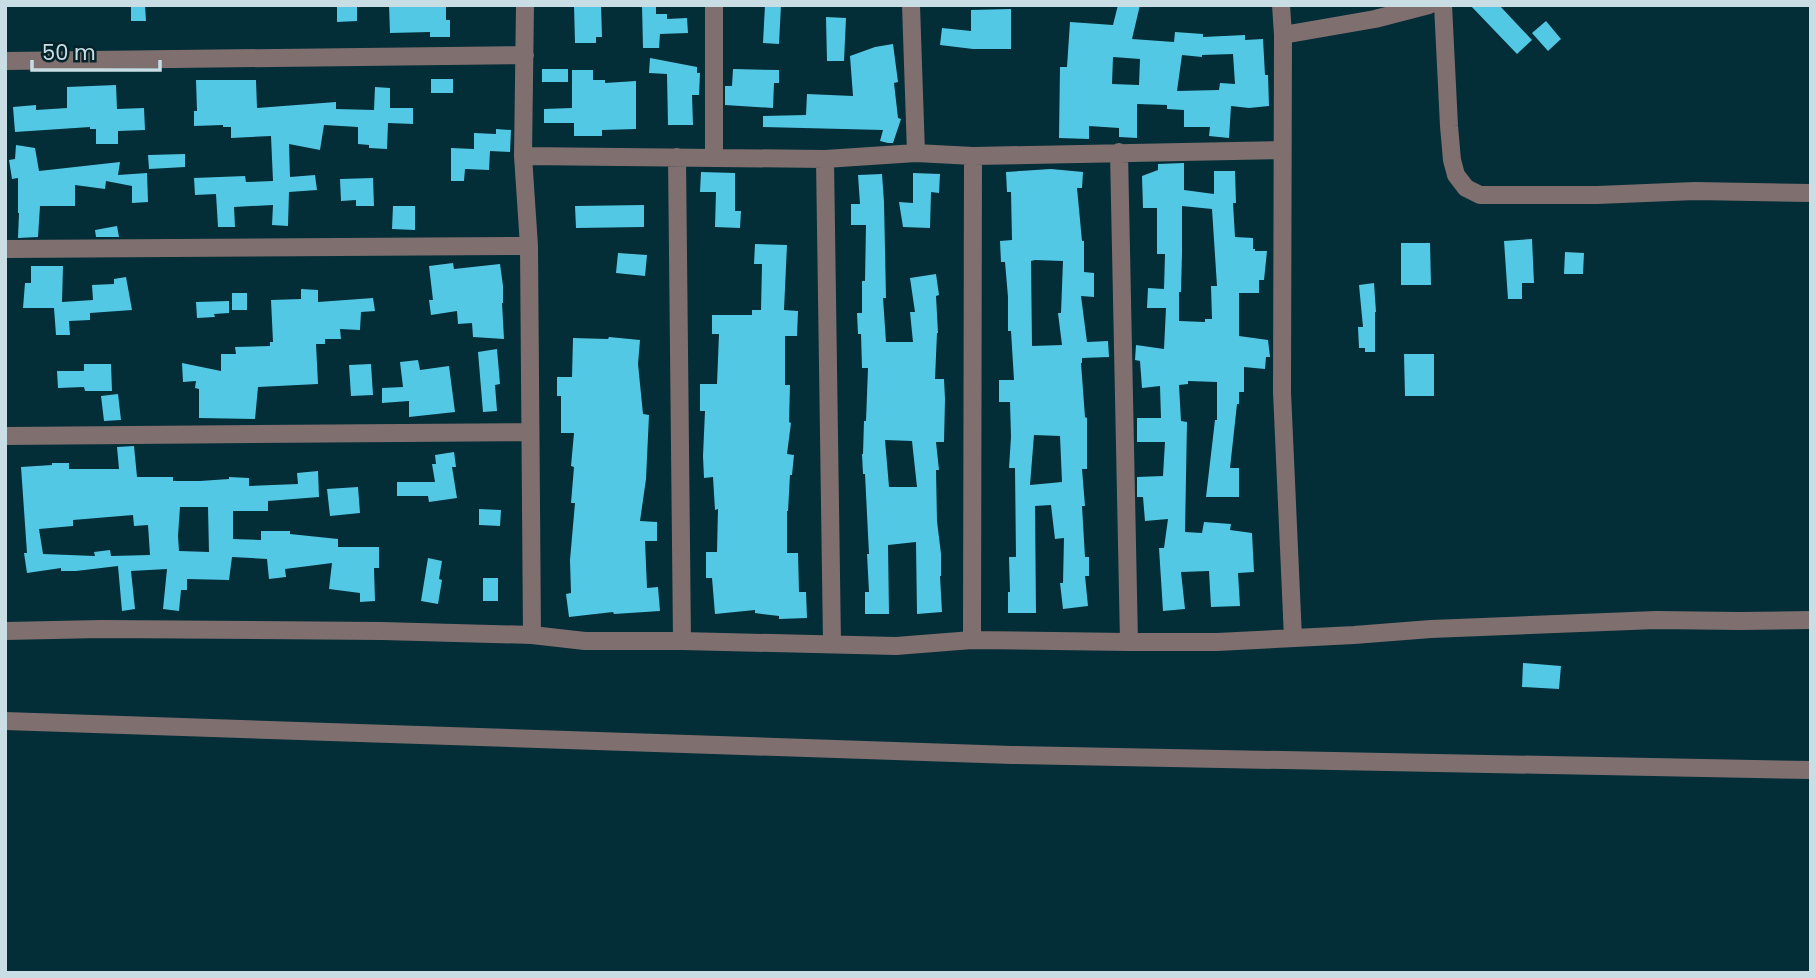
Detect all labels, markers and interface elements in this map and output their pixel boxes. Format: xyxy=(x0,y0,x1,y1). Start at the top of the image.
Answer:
scale bar xyxy=(32,28,159,72)
text: 50 m xyxy=(42,38,96,67)

